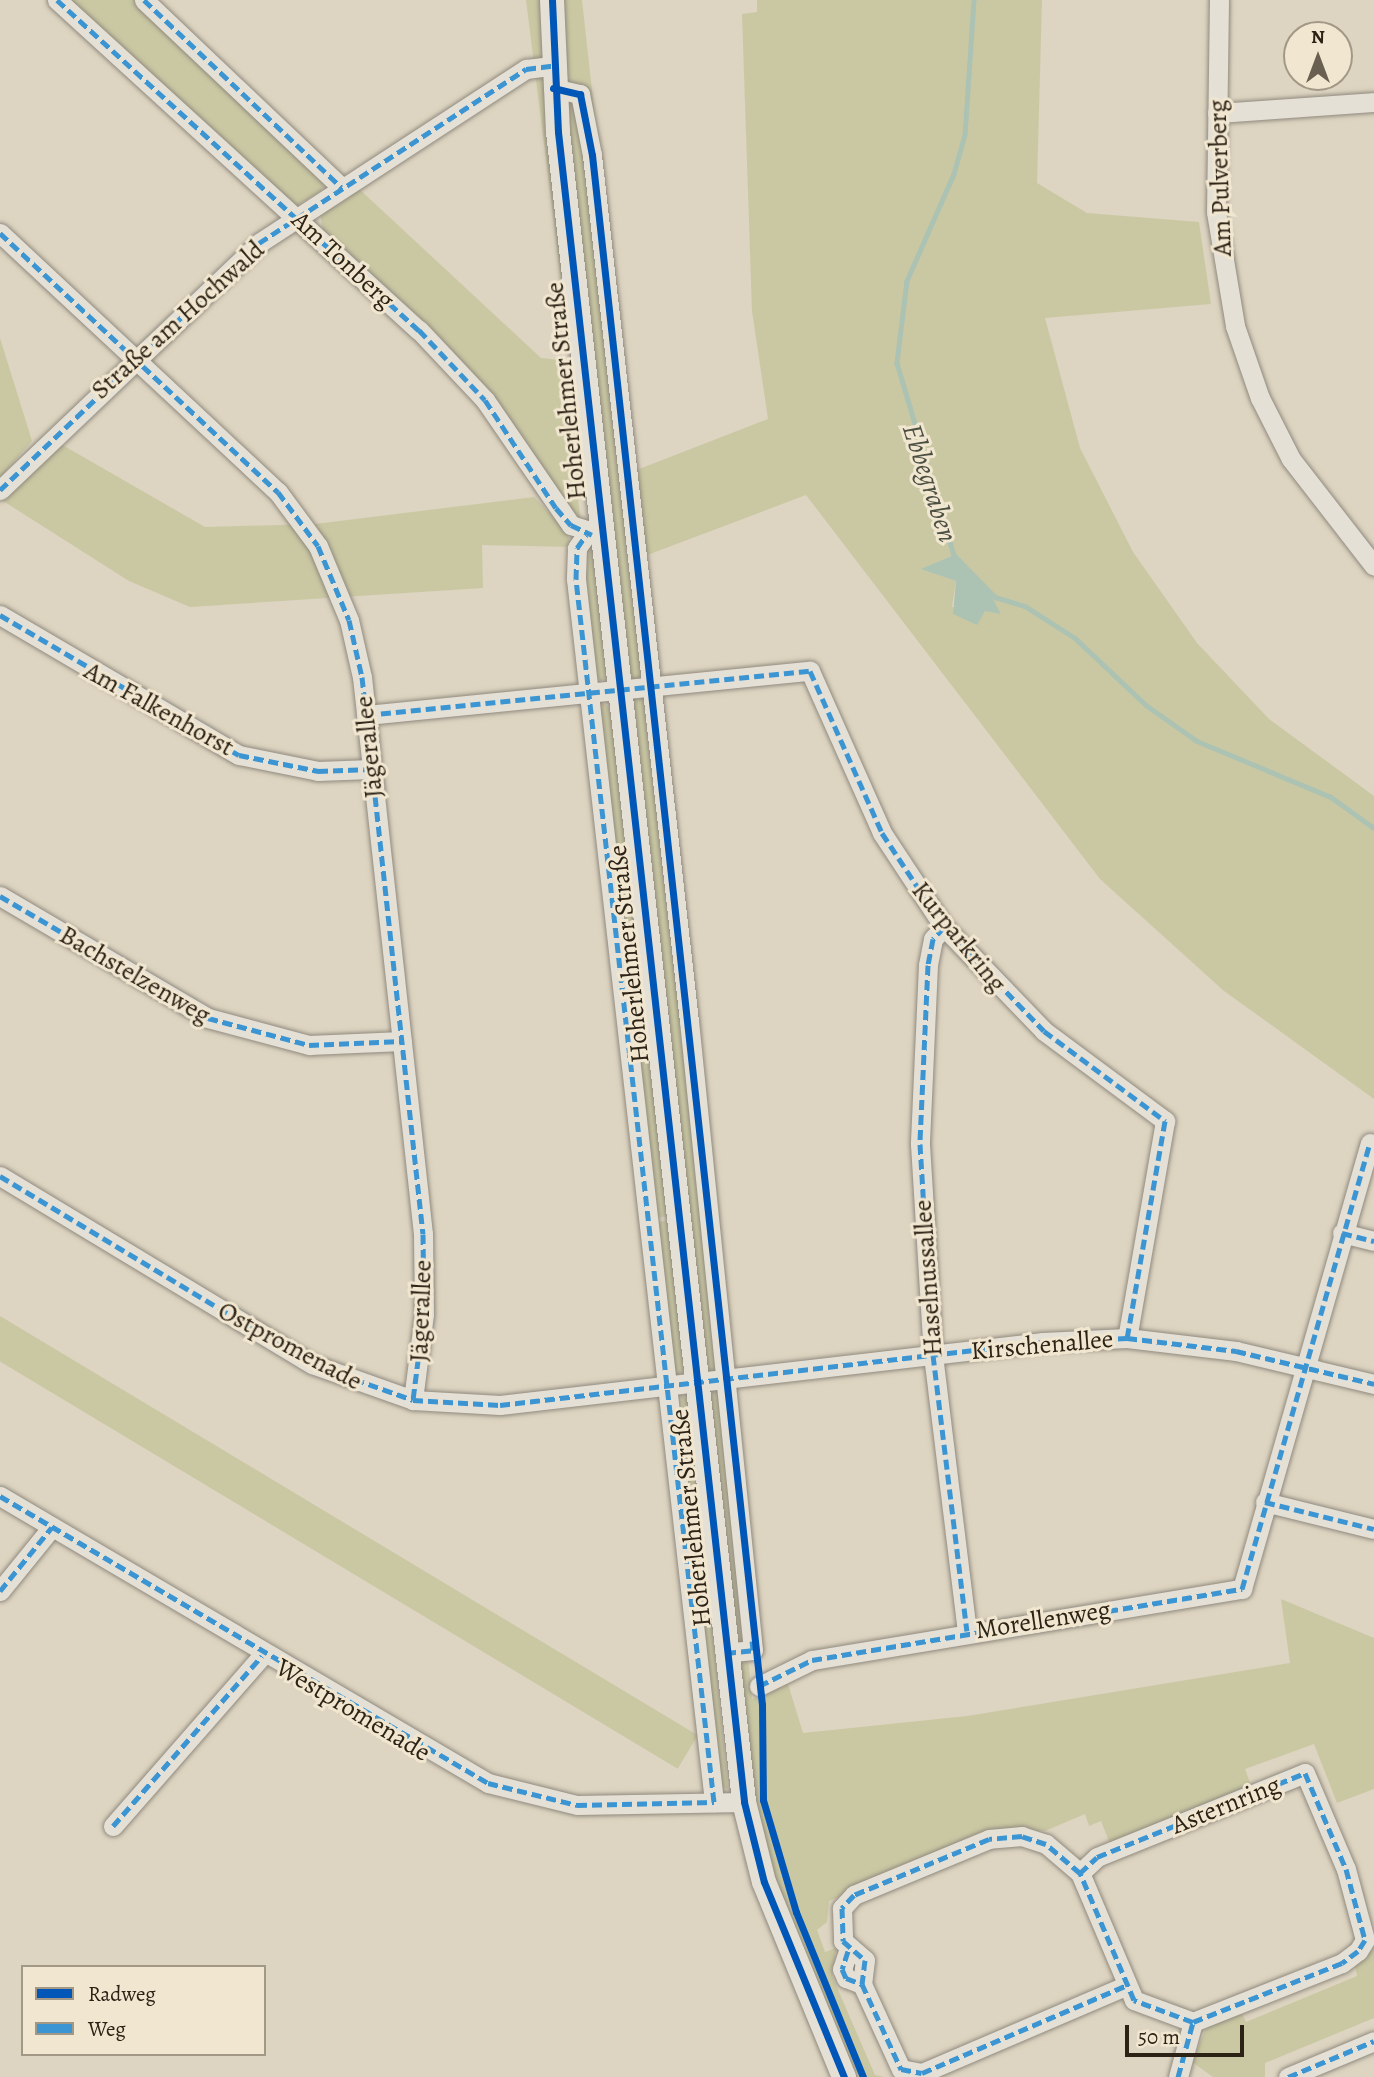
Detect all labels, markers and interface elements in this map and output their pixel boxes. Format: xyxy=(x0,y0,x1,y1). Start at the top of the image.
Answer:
north arrow xyxy=(1283,21,1353,91)
text: N xyxy=(1311,24,1325,50)
street label: Am Pulverberg xyxy=(1202,99,1238,257)
street label: Am Tonberg xyxy=(285,205,401,315)
street label: Straße am Hochwald xyxy=(85,234,271,406)
street label: Hoherlehmer Straße xyxy=(539,280,593,502)
water label: Ebbegraben xyxy=(895,420,965,546)
street label: Am Falkenhorst xyxy=(79,655,239,763)
street label: Jägerallee xyxy=(348,694,390,800)
street label: Hoherlehmer Straße xyxy=(602,843,656,1065)
street label: Kurparkring xyxy=(905,875,1013,999)
street label: Bachstelzenweg xyxy=(54,919,216,1031)
street label: Haselnussallee xyxy=(907,1199,949,1357)
street label: Jägerallee xyxy=(404,1259,438,1363)
street label: Ostpromenade xyxy=(213,1295,367,1397)
street label: Kirschenallee xyxy=(969,1323,1115,1367)
street label: Hoherlehmer Straße xyxy=(664,1407,718,1629)
street label: Morellenweg xyxy=(973,1594,1113,1646)
street label: Westpromenade xyxy=(270,1652,436,1768)
street label: Asternring xyxy=(1167,1769,1285,1841)
legend xyxy=(21,1965,266,2056)
text: Radweg xyxy=(88,1980,156,2008)
scale bar xyxy=(1129,2010,1248,2054)
text: Weg xyxy=(88,2015,126,2043)
text: 50 m xyxy=(1138,2023,1180,2051)

